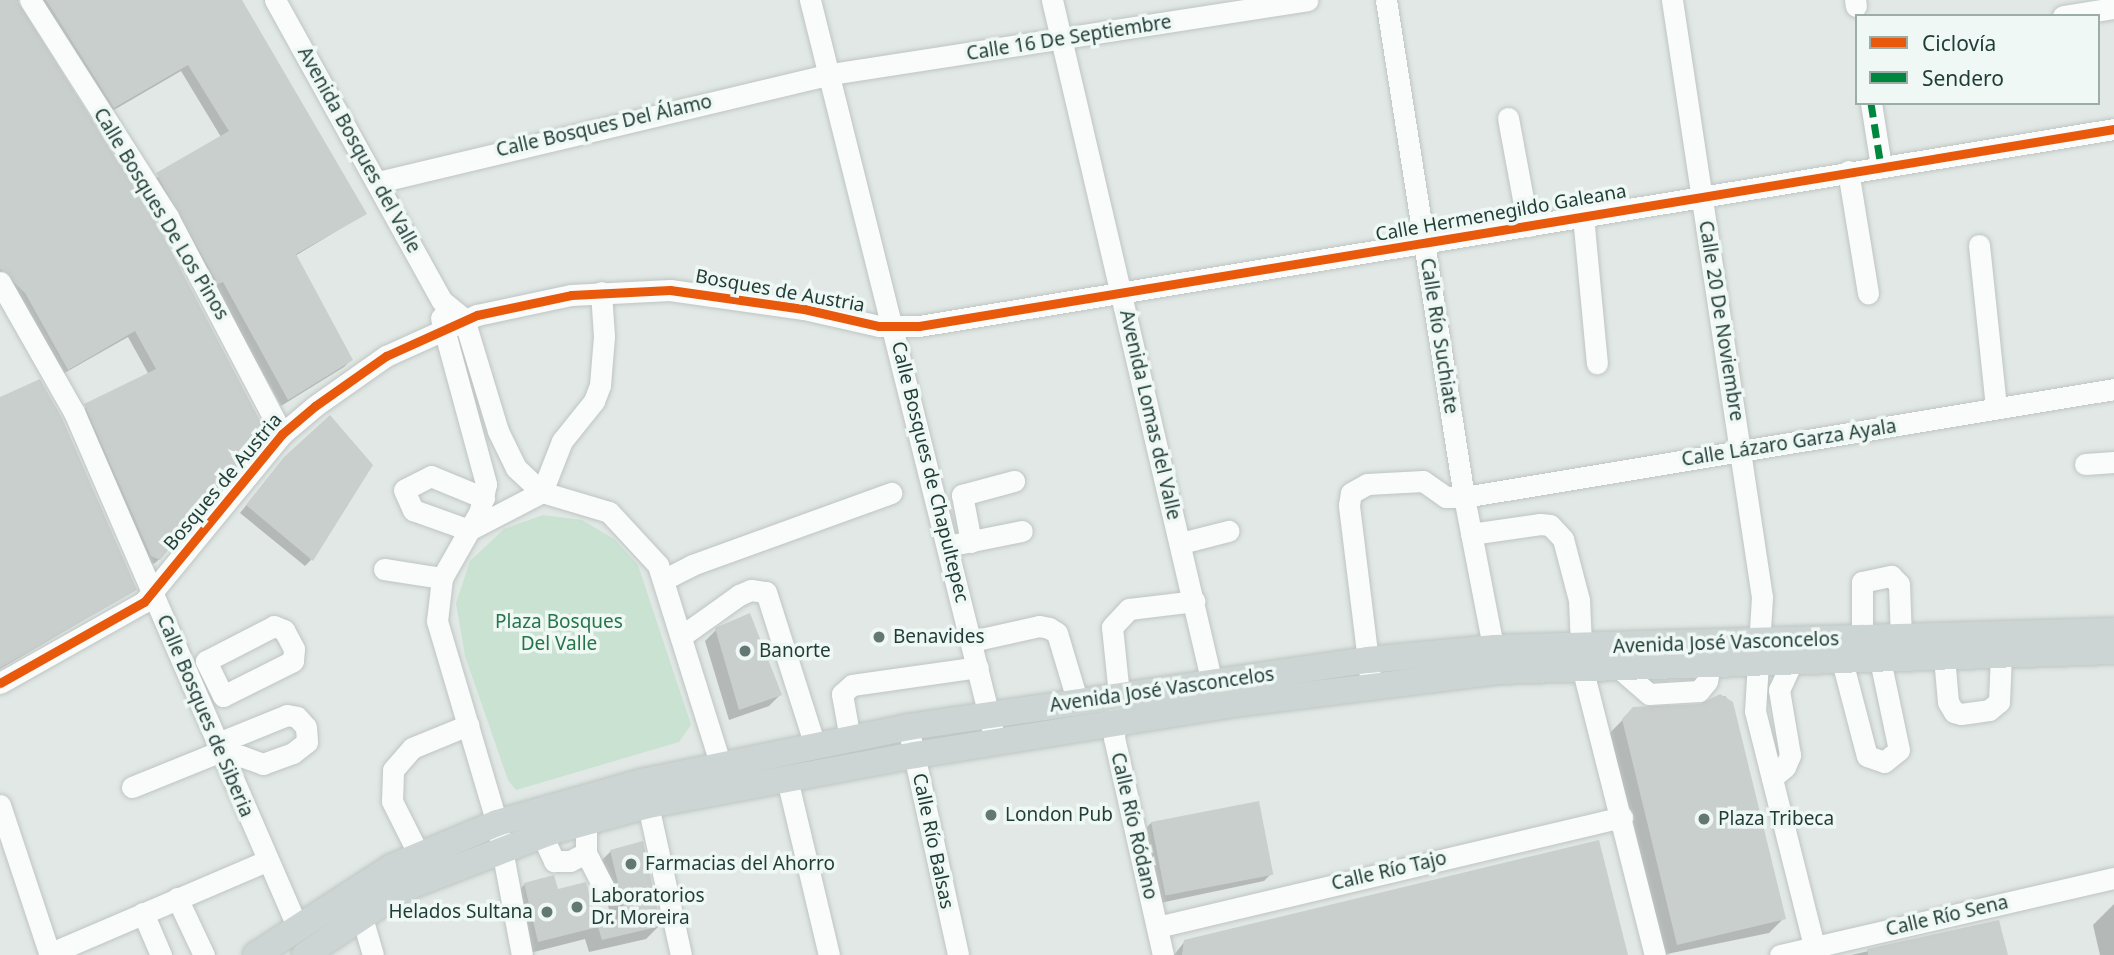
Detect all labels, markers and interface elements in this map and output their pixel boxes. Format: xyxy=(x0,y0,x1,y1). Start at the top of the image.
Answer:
street label: Calle 16 De Septiembre xyxy=(965,11,1173,65)
legend xyxy=(1855,14,2100,105)
text: Ciclovía xyxy=(1922,29,1996,57)
street label: Avenida Bosques del Valle xyxy=(293,43,425,257)
text: Sendero xyxy=(1922,64,2004,92)
street label: Calle Bosques Del Álamo xyxy=(494,90,714,162)
street label: Calle Bosques De Los Pinos xyxy=(89,104,233,324)
street label: Calle Hermenegildo Galeana xyxy=(1374,180,1628,246)
street label: Calle 20 De Noviembre xyxy=(1694,219,1748,423)
street label: Calle Río Suchiate xyxy=(1415,256,1463,416)
street label: Bosques de Austria xyxy=(693,265,867,317)
street label: Avenida Lomas del Valle xyxy=(1115,308,1185,522)
street label: Calle Bosques de Chapultepec xyxy=(886,339,974,605)
street label: Bosques de Austria xyxy=(159,409,287,555)
street label: Calle Lázaro Garza Ayala xyxy=(1680,415,1898,471)
street label: Calle Bosques de Siberia xyxy=(152,611,258,821)
park label: Plaza Bosques Del Valle xyxy=(495,611,623,655)
place label: Benavides xyxy=(893,626,985,648)
street label: Avenida José Vasconcelos xyxy=(1612,628,1840,658)
marker: Benavides xyxy=(871,629,887,645)
place label: Banorte xyxy=(759,640,831,662)
marker: Banorte xyxy=(737,643,753,659)
street label: Avenida José Vasconcelos xyxy=(1048,663,1276,717)
street label: Calle Río Ródano xyxy=(1106,750,1162,902)
street label: Calle Río Balsas xyxy=(907,771,959,911)
place label: London Pub xyxy=(1005,804,1113,826)
marker: London Pub xyxy=(983,807,999,823)
place label: Plaza Tribeca xyxy=(1718,808,1834,830)
marker: Plaza Tribeca xyxy=(1696,811,1712,827)
street label: Calle Río Tajo xyxy=(1329,847,1449,895)
place label: Farmacias del Ahorro xyxy=(645,853,835,875)
marker: Farmacias del Ahorro xyxy=(623,856,639,872)
place label: Laboratorios Dr. Moreira xyxy=(591,885,705,929)
street label: Calle Río Sena xyxy=(1884,891,2010,941)
marker: Laboratorios Dr. Moreira xyxy=(569,899,585,915)
place label: Helados Sultana xyxy=(388,901,533,923)
marker: Helados Sultana xyxy=(539,904,555,920)

